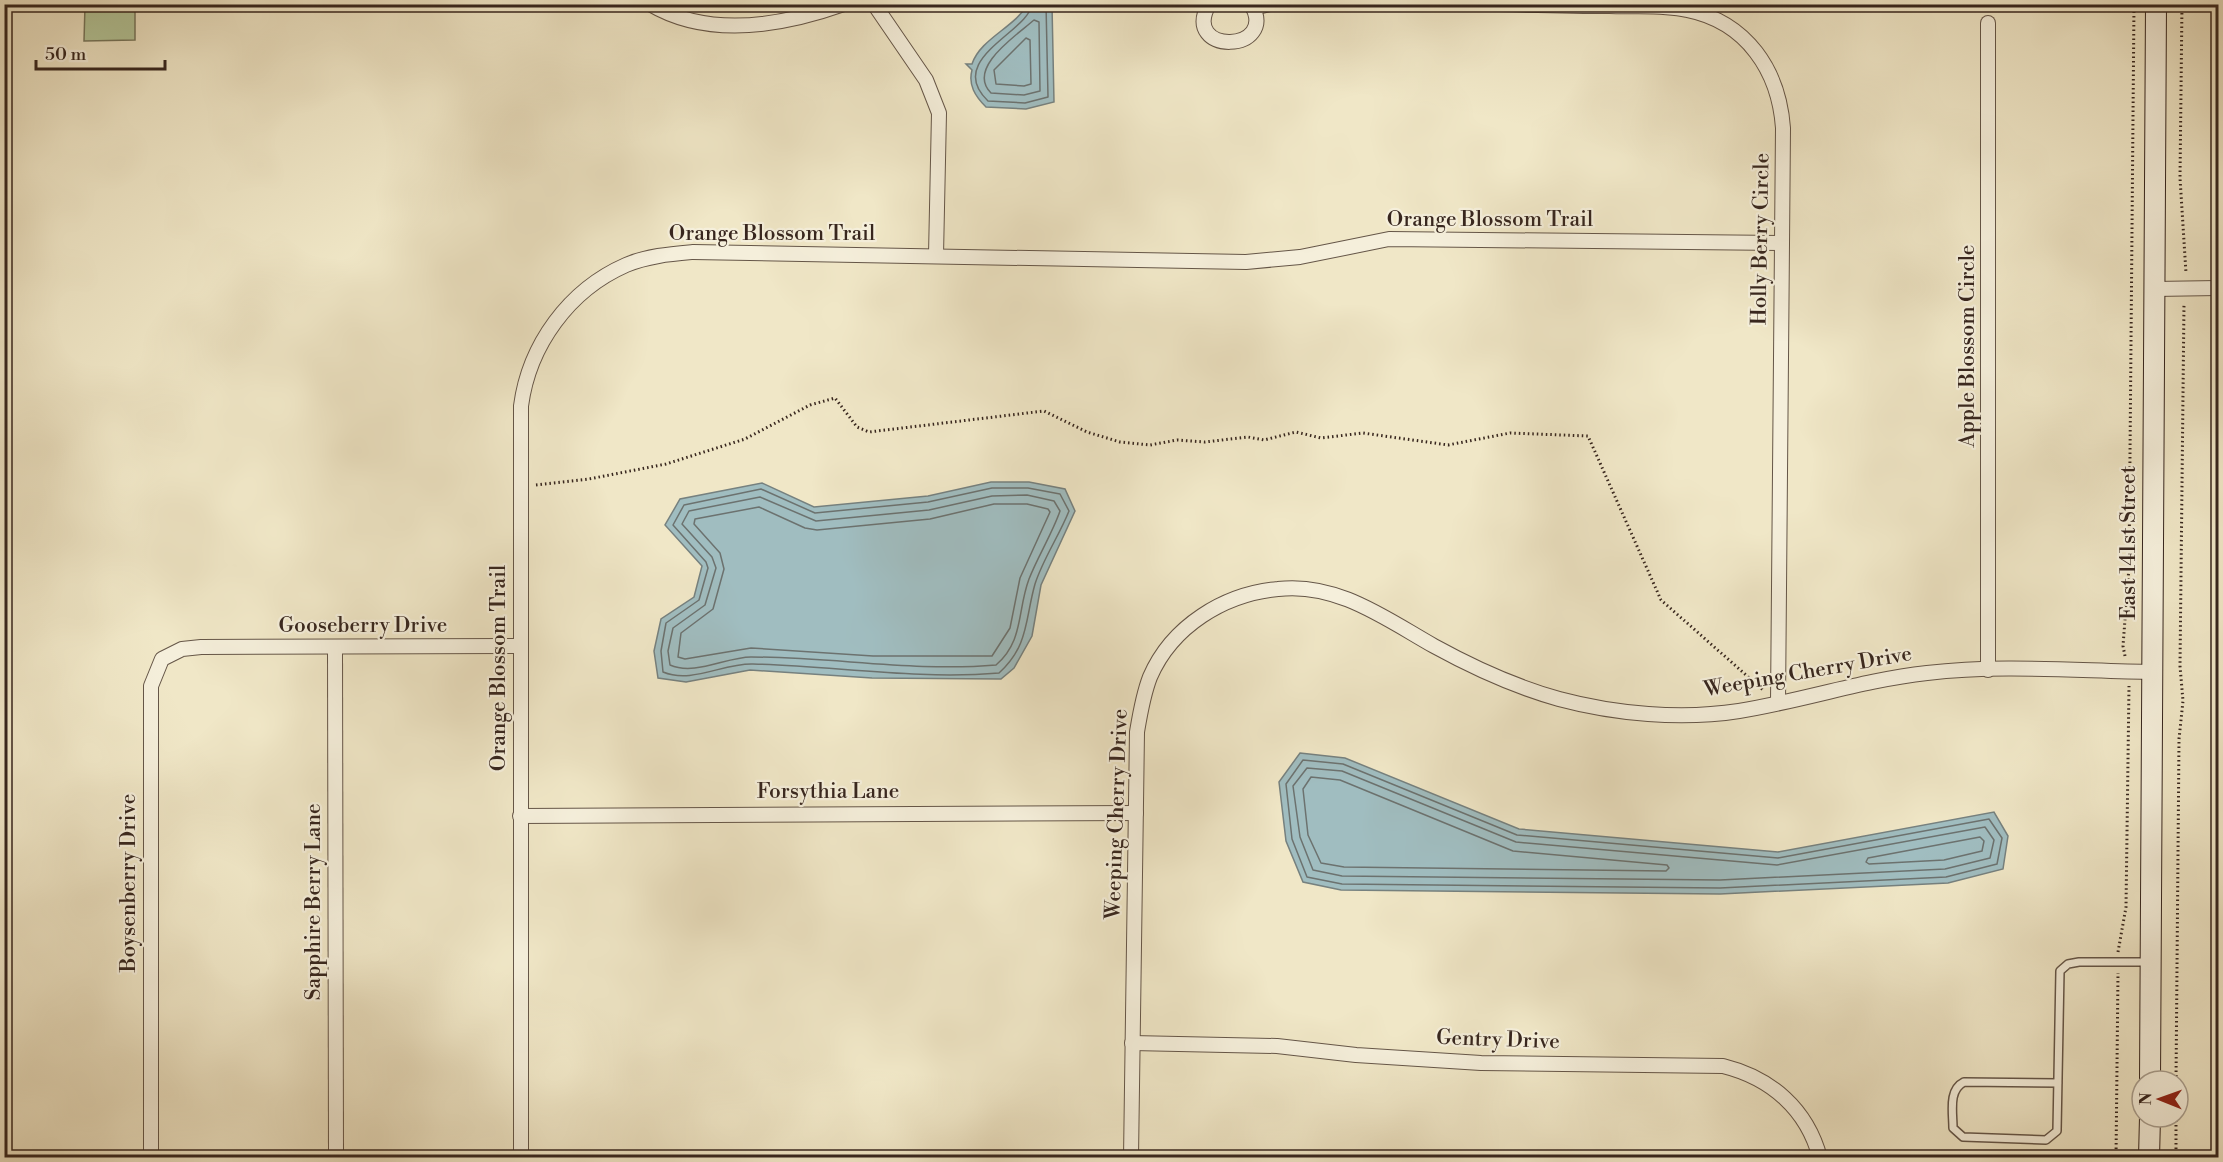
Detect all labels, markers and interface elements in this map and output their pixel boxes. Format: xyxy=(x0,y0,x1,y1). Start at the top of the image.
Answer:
scale bar xyxy=(36,33,165,71)
text: 50 m xyxy=(45,43,87,66)
street label: Holly Berry Circle xyxy=(1746,153,1776,325)
street label: Orange Blossom Trail xyxy=(1387,207,1593,233)
street label: Orange Blossom Trail xyxy=(669,221,875,247)
street label: Apple Blossom Circle xyxy=(1955,245,1981,448)
street label: East 141st Street xyxy=(2116,465,2142,620)
street label: Orange Blossom Trail xyxy=(486,565,512,771)
street label: Gooseberry Drive xyxy=(279,613,447,639)
street label: Weeping Cherry Drive xyxy=(1701,641,1914,703)
street label: Weeping Cherry Drive xyxy=(1100,708,1134,921)
street label: Forsythia Lane xyxy=(757,779,899,805)
street label: Boysenberry Drive xyxy=(116,794,142,973)
street label: Sapphire Berry Lane xyxy=(301,803,327,1001)
street label: Gentry Drive xyxy=(1436,1025,1560,1055)
north arrow xyxy=(2130,1069,2190,1129)
text: N xyxy=(2136,1092,2156,1105)

